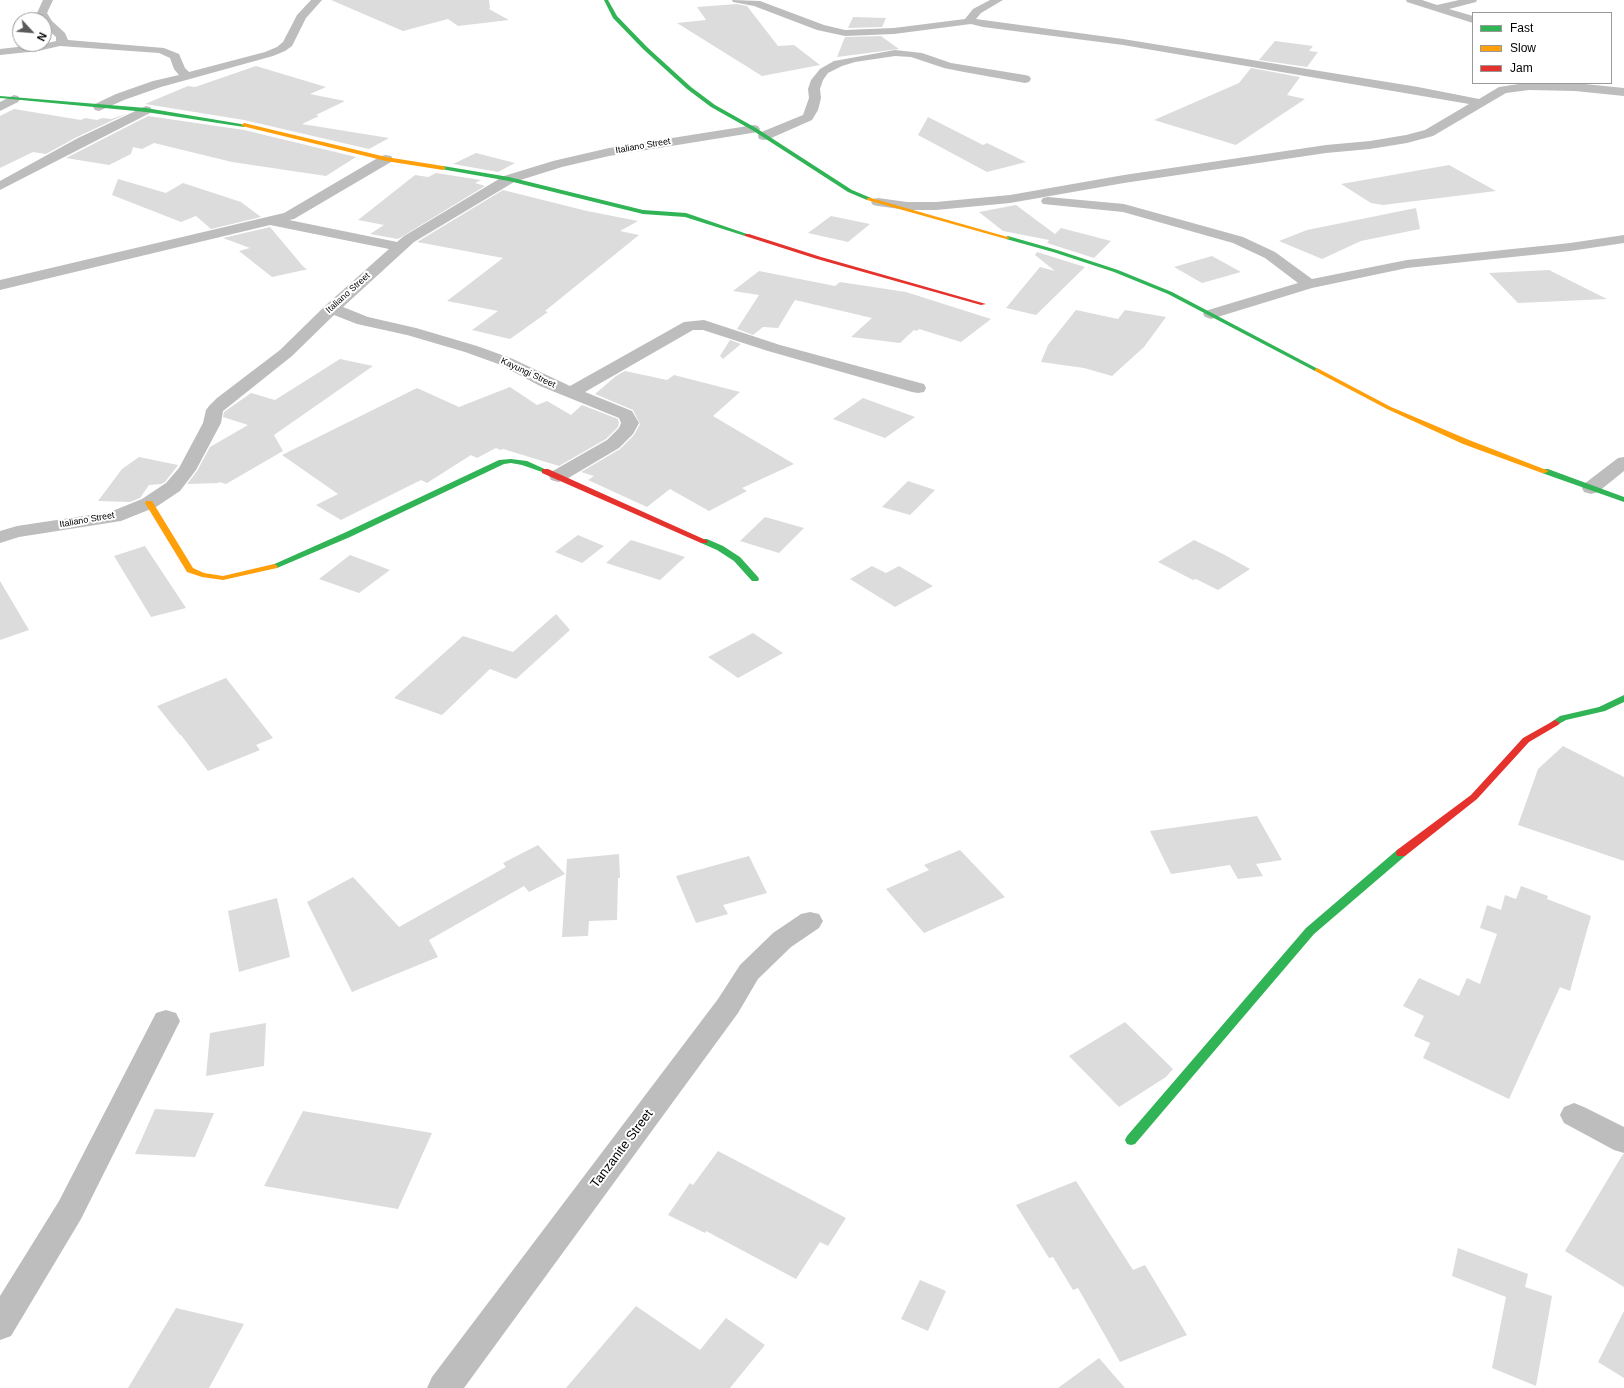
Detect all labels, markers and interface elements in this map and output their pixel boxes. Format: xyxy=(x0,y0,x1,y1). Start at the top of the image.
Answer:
north arrow xyxy=(12,12,52,52)
legend xyxy=(1472,12,1612,84)
text: Fast xyxy=(1510,21,1533,35)
text: N xyxy=(35,31,49,43)
text: Slow xyxy=(1510,41,1536,55)
text: Jam xyxy=(1510,61,1533,75)
street label: Italiano Street xyxy=(615,136,671,156)
street label: Italiano Street xyxy=(324,270,372,316)
street label: Kayungi Street xyxy=(499,356,557,390)
street label: Italiano Street xyxy=(59,510,115,530)
street label: Tanzanite Street xyxy=(588,1107,656,1191)

